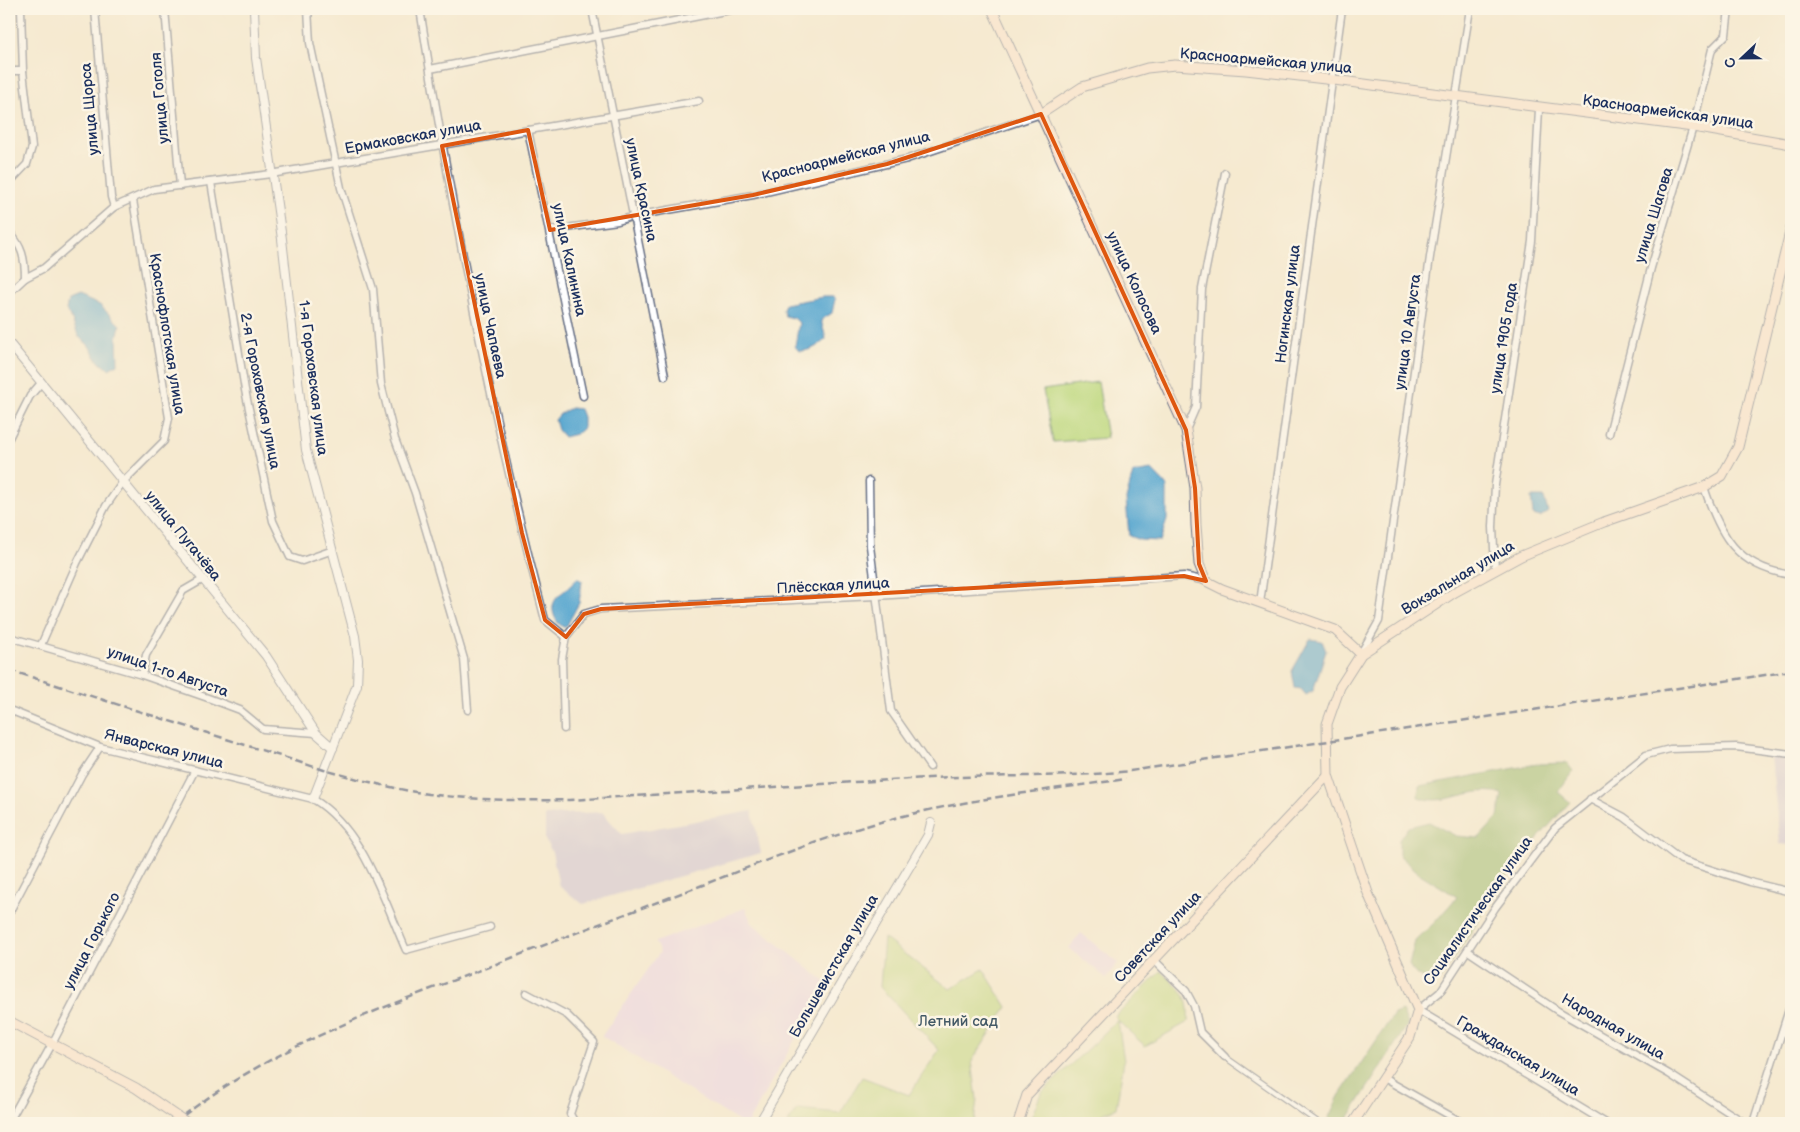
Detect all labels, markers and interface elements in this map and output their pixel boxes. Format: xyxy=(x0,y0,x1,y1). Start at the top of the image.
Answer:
north arrow xyxy=(1718,32,1768,82)
street label: Красноармейская улица xyxy=(1179,44,1353,78)
street label: улица Гоголя xyxy=(147,52,173,144)
text: С xyxy=(1721,55,1740,70)
street label: улица Щорса xyxy=(76,62,104,156)
street label: Красноармейская улица xyxy=(1581,91,1755,133)
street label: Ермаковская улица xyxy=(343,116,483,158)
street label: Красноармейская улица xyxy=(760,127,932,187)
street label: улица Красина xyxy=(621,136,661,244)
street label: улица Шагова xyxy=(1630,165,1678,265)
street label: улица Калинина xyxy=(548,202,590,318)
street label: улица Колосова xyxy=(1102,229,1166,338)
street label: Ногинская улица xyxy=(1271,243,1305,364)
street label: Краснофлотская улица xyxy=(145,252,189,416)
street label: улица Чапаева xyxy=(470,272,510,380)
street label: улица 10 Августа xyxy=(1390,273,1426,391)
street label: улица 1905 года xyxy=(1486,281,1522,395)
street label: 1-я Гороховская улица xyxy=(294,299,332,457)
street label: 2-я Гороховская улица xyxy=(235,311,285,471)
street label: улица Пугачёва xyxy=(141,487,225,585)
street label: Вокзальная улица xyxy=(1398,537,1518,619)
street label: Плёсская улица xyxy=(776,574,890,598)
street label: улица 1-го Августа xyxy=(105,642,231,702)
street label: Январская улица xyxy=(103,725,226,773)
street label: Социалистическая улица xyxy=(1419,833,1537,989)
street label: Советская улица xyxy=(1111,887,1206,987)
street label: улица Горького xyxy=(59,889,125,993)
street label: Большевистская улица xyxy=(785,891,883,1041)
street label: Народная улица xyxy=(1558,990,1668,1064)
park label: Летний сад xyxy=(917,1012,998,1031)
street label: Гражданская улица xyxy=(1453,1012,1583,1100)

